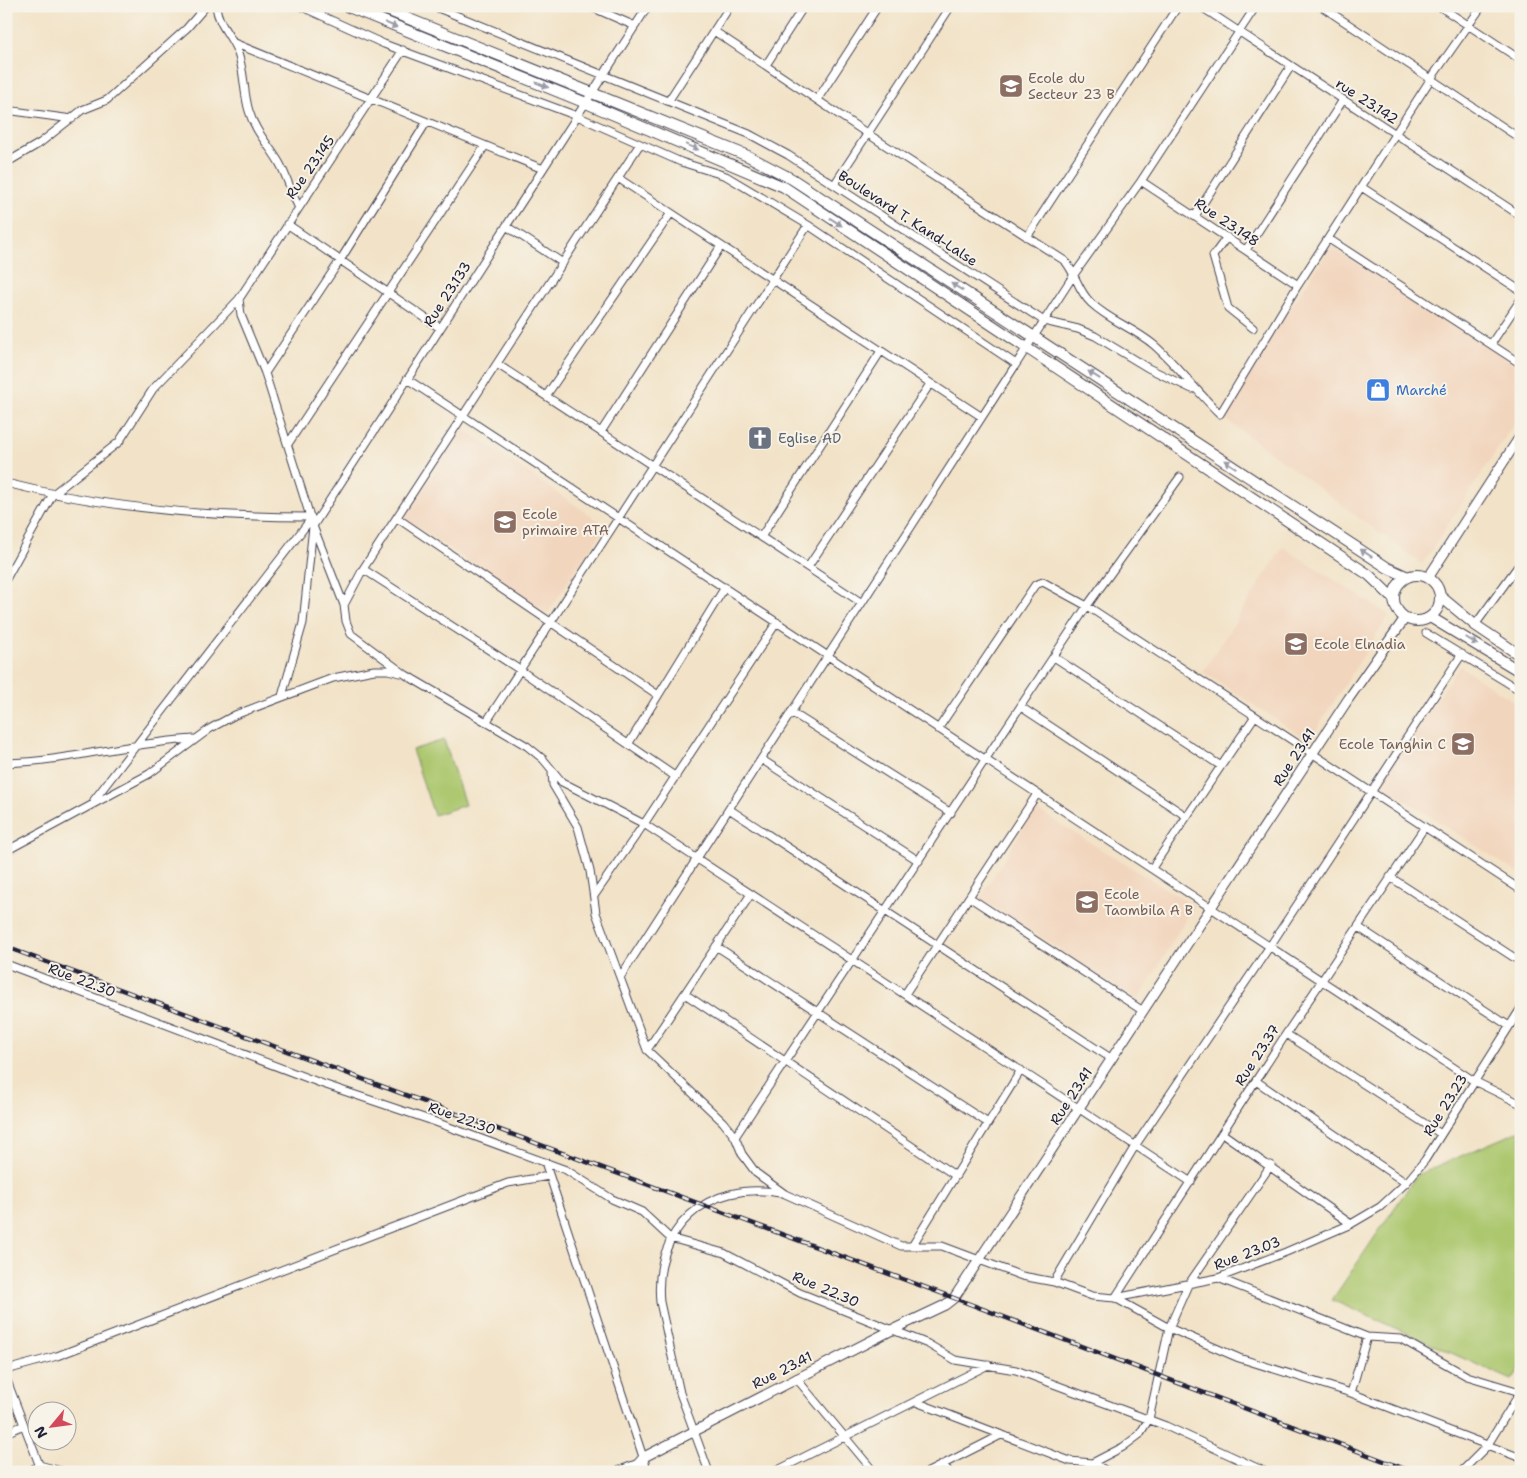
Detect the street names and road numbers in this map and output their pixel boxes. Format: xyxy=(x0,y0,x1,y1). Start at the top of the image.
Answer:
street label: rue 23.142 xyxy=(1332,74,1402,128)
street label: Rue 23.145 xyxy=(282,132,338,202)
street label: Boulevard T. Kand-Lalse xyxy=(835,166,981,270)
street label: Rue 23.148 xyxy=(1191,194,1263,250)
street label: Rue 23.133 xyxy=(419,258,475,330)
street label: Rue 23.41 xyxy=(1269,725,1319,789)
street label: Rue 22.30 xyxy=(46,959,118,1001)
street label: Rue 23.37 xyxy=(1231,1021,1283,1089)
street label: Rue 23.41 xyxy=(1046,1064,1096,1128)
street label: Rue 23.23 xyxy=(1419,1071,1471,1139)
street label: Rue 22.30 xyxy=(426,1097,498,1139)
street label: Rue 23.03 xyxy=(1211,1232,1283,1274)
street label: Rue 22.30 xyxy=(790,1267,862,1311)
street label: Rue 23.41 xyxy=(749,1347,815,1393)

